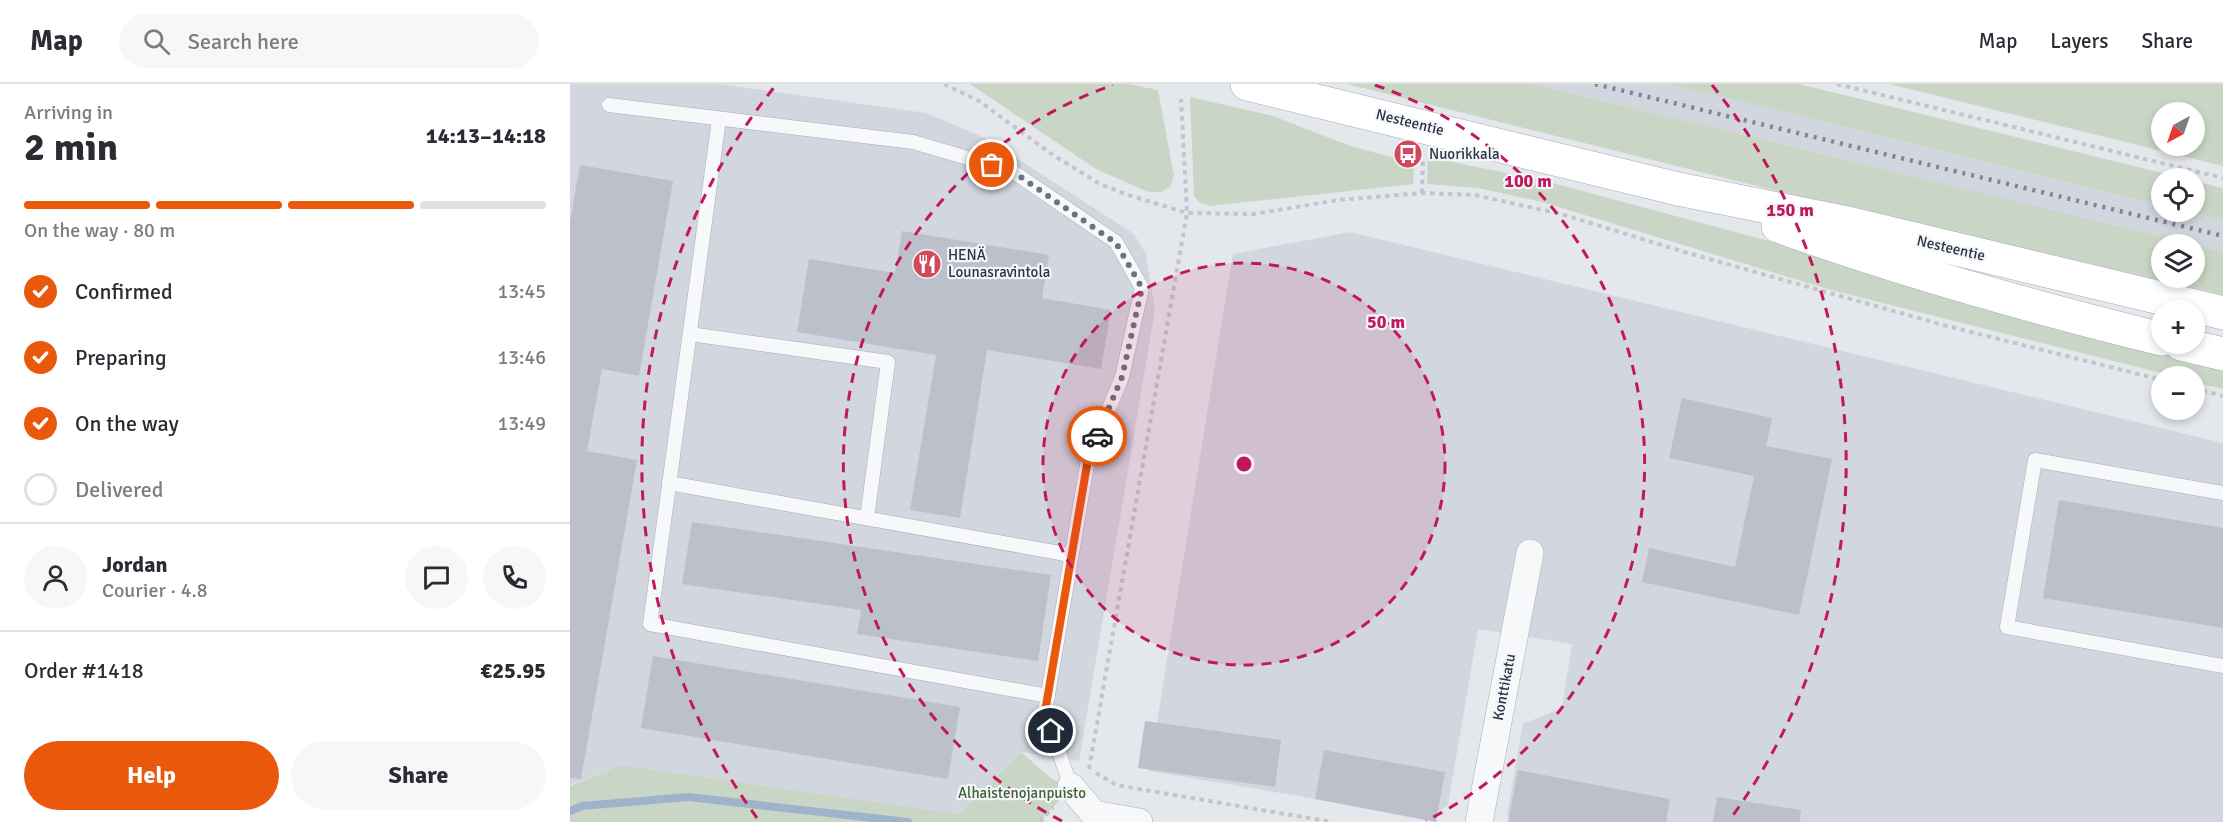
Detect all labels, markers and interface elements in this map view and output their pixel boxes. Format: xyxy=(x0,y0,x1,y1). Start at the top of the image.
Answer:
search box xyxy=(119,14,539,68)
text: Map xyxy=(30,24,83,58)
icon: search xyxy=(140,25,173,58)
text: Search here xyxy=(188,28,299,55)
text: Map xyxy=(1979,28,2017,54)
text: Layers xyxy=(2050,28,2108,54)
text: Share xyxy=(2141,28,2193,54)
text: Arriving in xyxy=(24,100,113,125)
north arrow xyxy=(2151,102,2205,156)
map controls xyxy=(2151,102,2205,420)
street label: Nesteentie xyxy=(1374,105,1446,139)
text: 14:13–14:18 xyxy=(426,122,546,149)
text: 2 min xyxy=(24,123,118,171)
bus stop icon: Nuorikkala xyxy=(1392,138,1424,170)
pin xyxy=(966,139,1017,190)
place label: Nuorikkala xyxy=(1429,145,1500,163)
icon: bag xyxy=(975,148,1008,181)
button: locate xyxy=(2151,168,2205,222)
text: 100 m xyxy=(1504,170,1552,192)
text: 150 m xyxy=(1766,199,1814,221)
text: On the way · 80 m xyxy=(24,218,175,243)
street label: Nesteentie xyxy=(1915,231,1987,265)
button: layers xyxy=(2151,234,2205,288)
place label: HENÄ Lounasravintola xyxy=(948,246,1050,281)
restaurant icon: HENÄ Lounasravintola xyxy=(911,248,943,280)
icon: check xyxy=(24,275,57,308)
text: Confirmed xyxy=(75,278,173,305)
text: 13:45 xyxy=(497,279,546,304)
button: + xyxy=(2151,300,2205,354)
text: 50 m xyxy=(1367,311,1405,333)
icon: check xyxy=(24,341,57,374)
text: Preparing xyxy=(75,344,167,371)
text: 13:46 xyxy=(497,345,546,370)
button: − xyxy=(2151,366,2205,420)
courier xyxy=(1067,406,1127,466)
icon: check xyxy=(24,407,57,440)
text: On the way xyxy=(75,410,179,437)
text: 13:49 xyxy=(497,411,546,436)
icon: car xyxy=(1081,420,1114,453)
centre of rings xyxy=(1234,454,1254,474)
text: Delivered xyxy=(75,476,163,503)
button: person xyxy=(24,546,87,609)
button: chat xyxy=(405,546,468,609)
button: phone xyxy=(483,546,546,609)
text: Jordan xyxy=(102,551,168,578)
text: Courier · 4.8 xyxy=(102,578,208,603)
street label: Konttikatu xyxy=(1489,652,1519,722)
text: Order #1418 xyxy=(24,657,144,684)
text: €25.95 xyxy=(480,657,546,684)
pin xyxy=(1025,705,1076,756)
icon: home xyxy=(1034,714,1067,747)
button: Help xyxy=(24,741,279,810)
button: Share xyxy=(291,741,546,810)
park label: Alhaistenojanpuisto xyxy=(958,784,1086,802)

